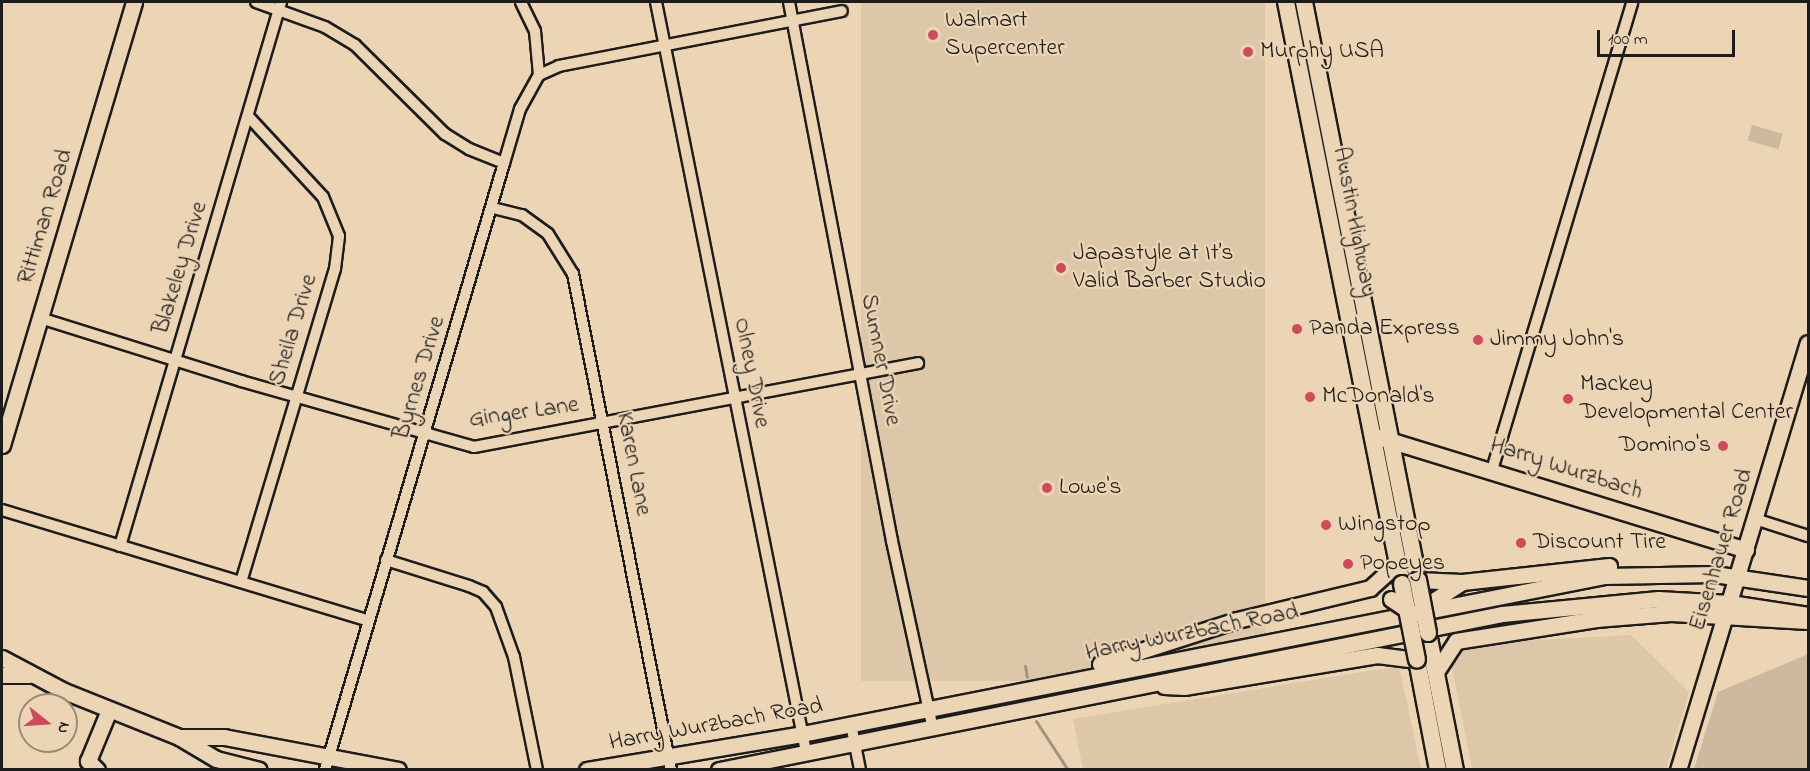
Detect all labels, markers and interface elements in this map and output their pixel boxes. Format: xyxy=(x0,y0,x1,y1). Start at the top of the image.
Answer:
place label: Walmart Supercenter xyxy=(945,7,1065,63)
scale bar xyxy=(1600,18,1738,56)
text: 100 m xyxy=(1608,27,1648,53)
marker: Walmart Supercenter xyxy=(926,28,940,42)
place label: Murphy USA xyxy=(1260,38,1384,66)
marker: Murphy USA xyxy=(1241,45,1255,59)
street label: Austin Highway xyxy=(1325,144,1383,300)
street label: Rittiman Road xyxy=(12,146,80,288)
street label: Blakeley Drive xyxy=(147,198,215,338)
place label: Japastyle at It’s Valid Barber Studio xyxy=(1073,240,1266,296)
marker: Japastyle at It’s Valid Barber Studio xyxy=(1054,261,1068,275)
street label: Sheila Drive xyxy=(263,271,325,389)
street label: Sumner Drive xyxy=(853,292,907,428)
street label: Byrnes Drive xyxy=(388,313,452,443)
street label: Olney Drive xyxy=(726,315,776,431)
place label: Panda Express xyxy=(1309,315,1460,343)
marker: Panda Express xyxy=(1290,322,1304,336)
place label: Jimmy John's xyxy=(1490,326,1624,354)
marker: Jimmy John's xyxy=(1471,333,1485,347)
place label: Mackey Developmental Center xyxy=(1580,371,1793,427)
place label: McDonald's xyxy=(1322,383,1434,411)
marker: McDonald's xyxy=(1303,390,1317,404)
street label: Ginger Lane xyxy=(467,391,581,435)
marker: Mackey Developmental Center xyxy=(1561,392,1575,406)
street label: Karen Lane xyxy=(609,410,657,518)
street label: Harry Wurzbach xyxy=(1486,431,1646,507)
place label: Domino's xyxy=(1619,432,1711,460)
marker: Domino's xyxy=(1716,439,1730,453)
street label: Eisenhauer Road xyxy=(1684,465,1760,635)
place label: Lowe's xyxy=(1059,474,1122,502)
marker: Lowe's xyxy=(1040,481,1054,495)
place label: Wingstop xyxy=(1338,511,1431,539)
marker: Wingstop xyxy=(1319,518,1333,532)
place label: Discount Tire xyxy=(1533,529,1666,557)
marker: Discount Tire xyxy=(1514,536,1528,550)
place label: Popeyes xyxy=(1360,550,1445,578)
marker: Popeyes xyxy=(1341,557,1355,571)
street label: Harry Wurzbach Road xyxy=(1083,598,1301,668)
street label: Harry Wurzbach Road xyxy=(607,692,825,758)
north arrow xyxy=(18,693,78,753)
text: N xyxy=(50,719,76,736)

